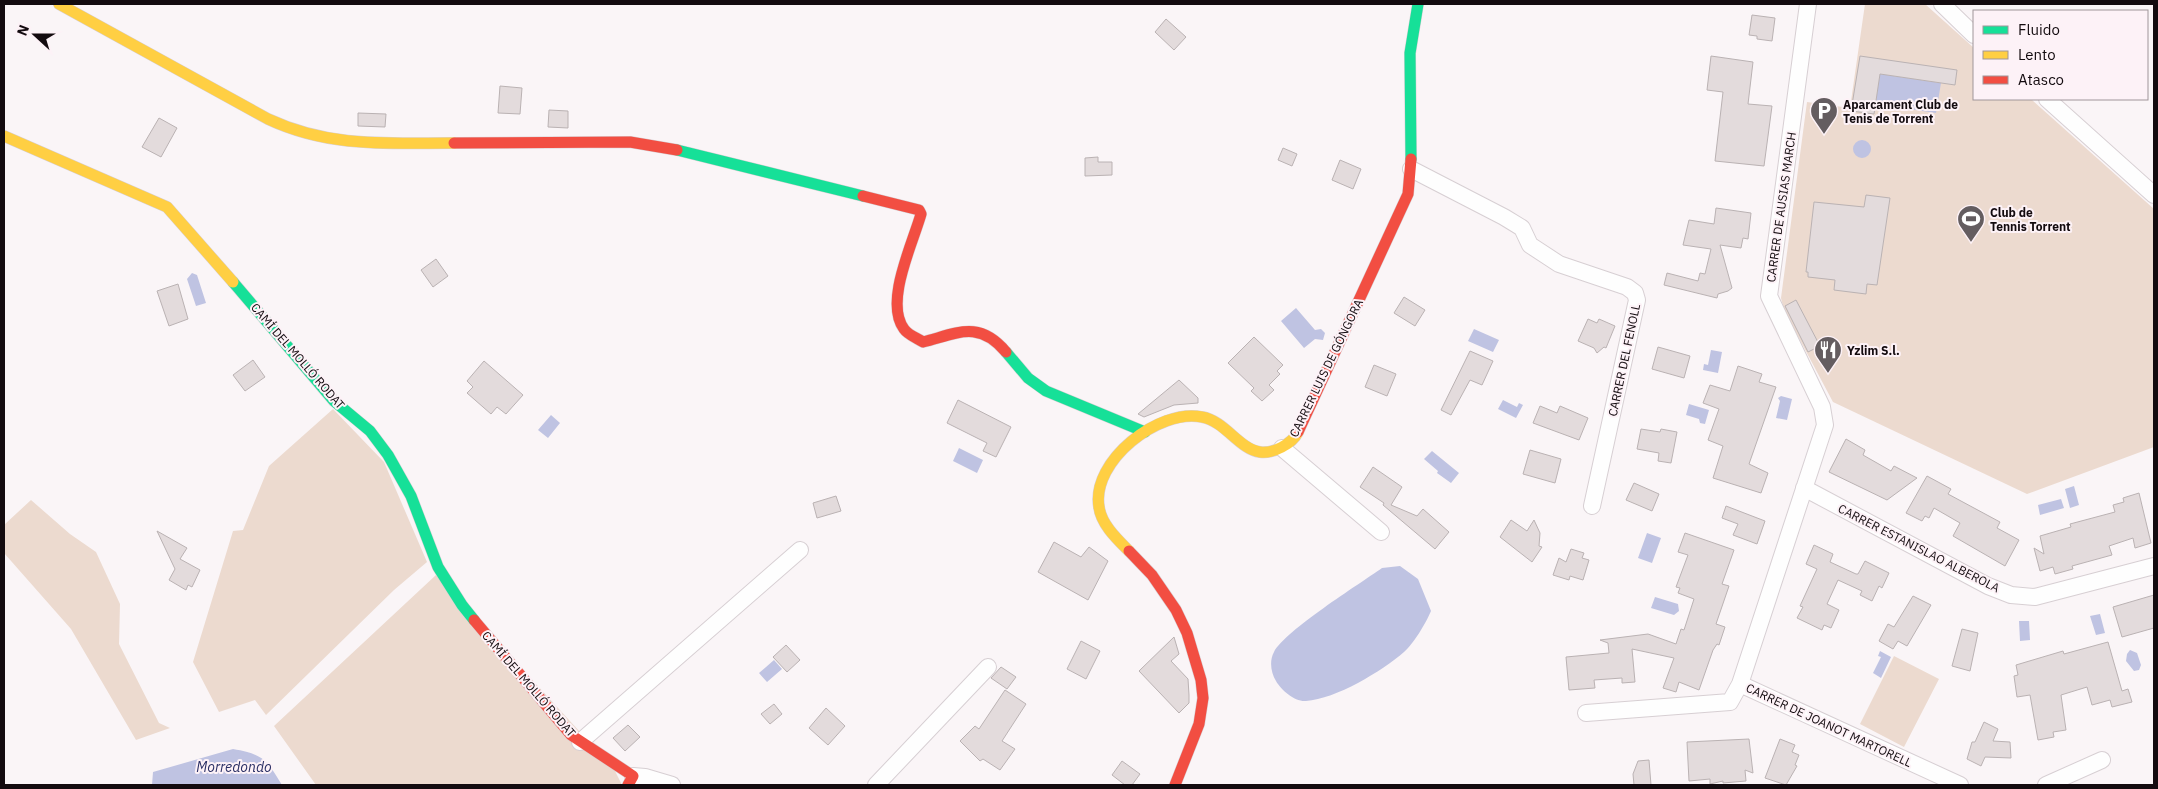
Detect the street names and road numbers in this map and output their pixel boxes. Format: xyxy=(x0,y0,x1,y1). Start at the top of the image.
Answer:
street label: CARRER DE AUSIAS MARCH xyxy=(1763,131,1799,283)
street label: CARRER LUIS DE GÓNGORA xyxy=(1286,296,1366,440)
street label: CAMÍ DEL MOLLÓ RODAT xyxy=(248,300,348,412)
street label: CARRER DEL FENOLL xyxy=(1605,302,1643,418)
street label: CARRER ESTANISLAO ALBEROLA xyxy=(1836,501,2003,596)
street label: CAMÍ DEL MOLLÓ RODAT xyxy=(479,628,579,740)
street label: CARRER DE JOANOT MARTORELL xyxy=(1744,680,1914,770)

